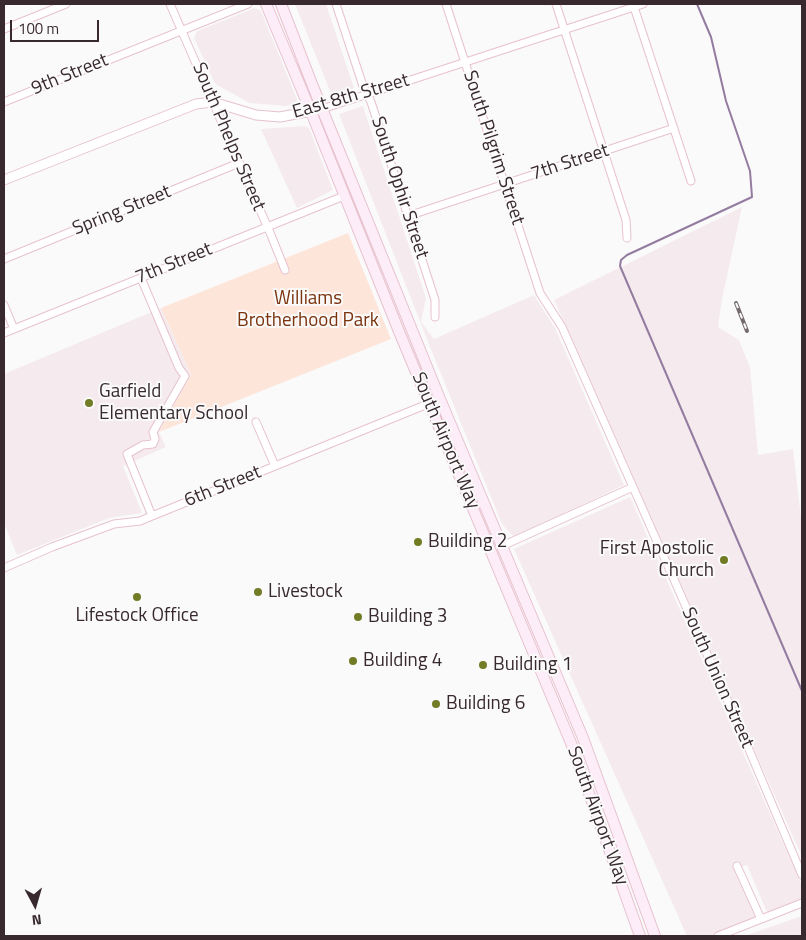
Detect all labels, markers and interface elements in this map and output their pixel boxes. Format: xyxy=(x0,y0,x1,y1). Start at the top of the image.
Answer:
scale bar xyxy=(12,10,101,42)
text: 100 m xyxy=(18,17,59,40)
street label: 9th Street xyxy=(28,49,112,101)
street label: South Phelps Street xyxy=(186,59,270,215)
street label: South Pilgrim Street xyxy=(457,68,529,228)
street label: East 8th Street xyxy=(290,69,412,125)
street label: South Ophir Street xyxy=(365,114,433,262)
street label: 7th Street xyxy=(528,140,612,186)
street label: Spring Street xyxy=(69,181,175,241)
street label: 7th Street xyxy=(132,238,216,290)
park label: Williams Brotherhood Park xyxy=(237,288,379,332)
street label: South Airport Way xyxy=(406,369,484,513)
place label: Garfield Elementary School xyxy=(99,381,248,425)
marker: Garfield Elementary School xyxy=(83,397,95,409)
street label: 6th Street xyxy=(181,461,265,513)
place label: Building 2 xyxy=(428,531,507,553)
marker: Building 2 xyxy=(412,536,424,548)
place label: First Apostolic Church xyxy=(600,538,714,582)
marker: First Apostolic Church xyxy=(718,554,730,566)
place label: Livestock xyxy=(268,581,343,603)
marker: Livestock xyxy=(252,586,264,598)
marker: Lifestock Office xyxy=(131,591,143,603)
street label: South Union Street xyxy=(676,604,758,752)
place label: Lifestock Office xyxy=(75,605,199,627)
place label: Building 3 xyxy=(368,606,447,628)
marker: Building 3 xyxy=(352,611,364,623)
place label: Building 4 xyxy=(363,650,442,672)
place label: Building 1 xyxy=(493,654,572,676)
marker: Building 4 xyxy=(347,655,359,667)
marker: Building 1 xyxy=(477,659,489,671)
place label: Building 6 xyxy=(446,693,525,715)
marker: Building 6 xyxy=(430,698,442,710)
street label: South Airport Way xyxy=(561,743,633,889)
north arrow xyxy=(10,880,60,930)
text: N xyxy=(31,909,43,931)

